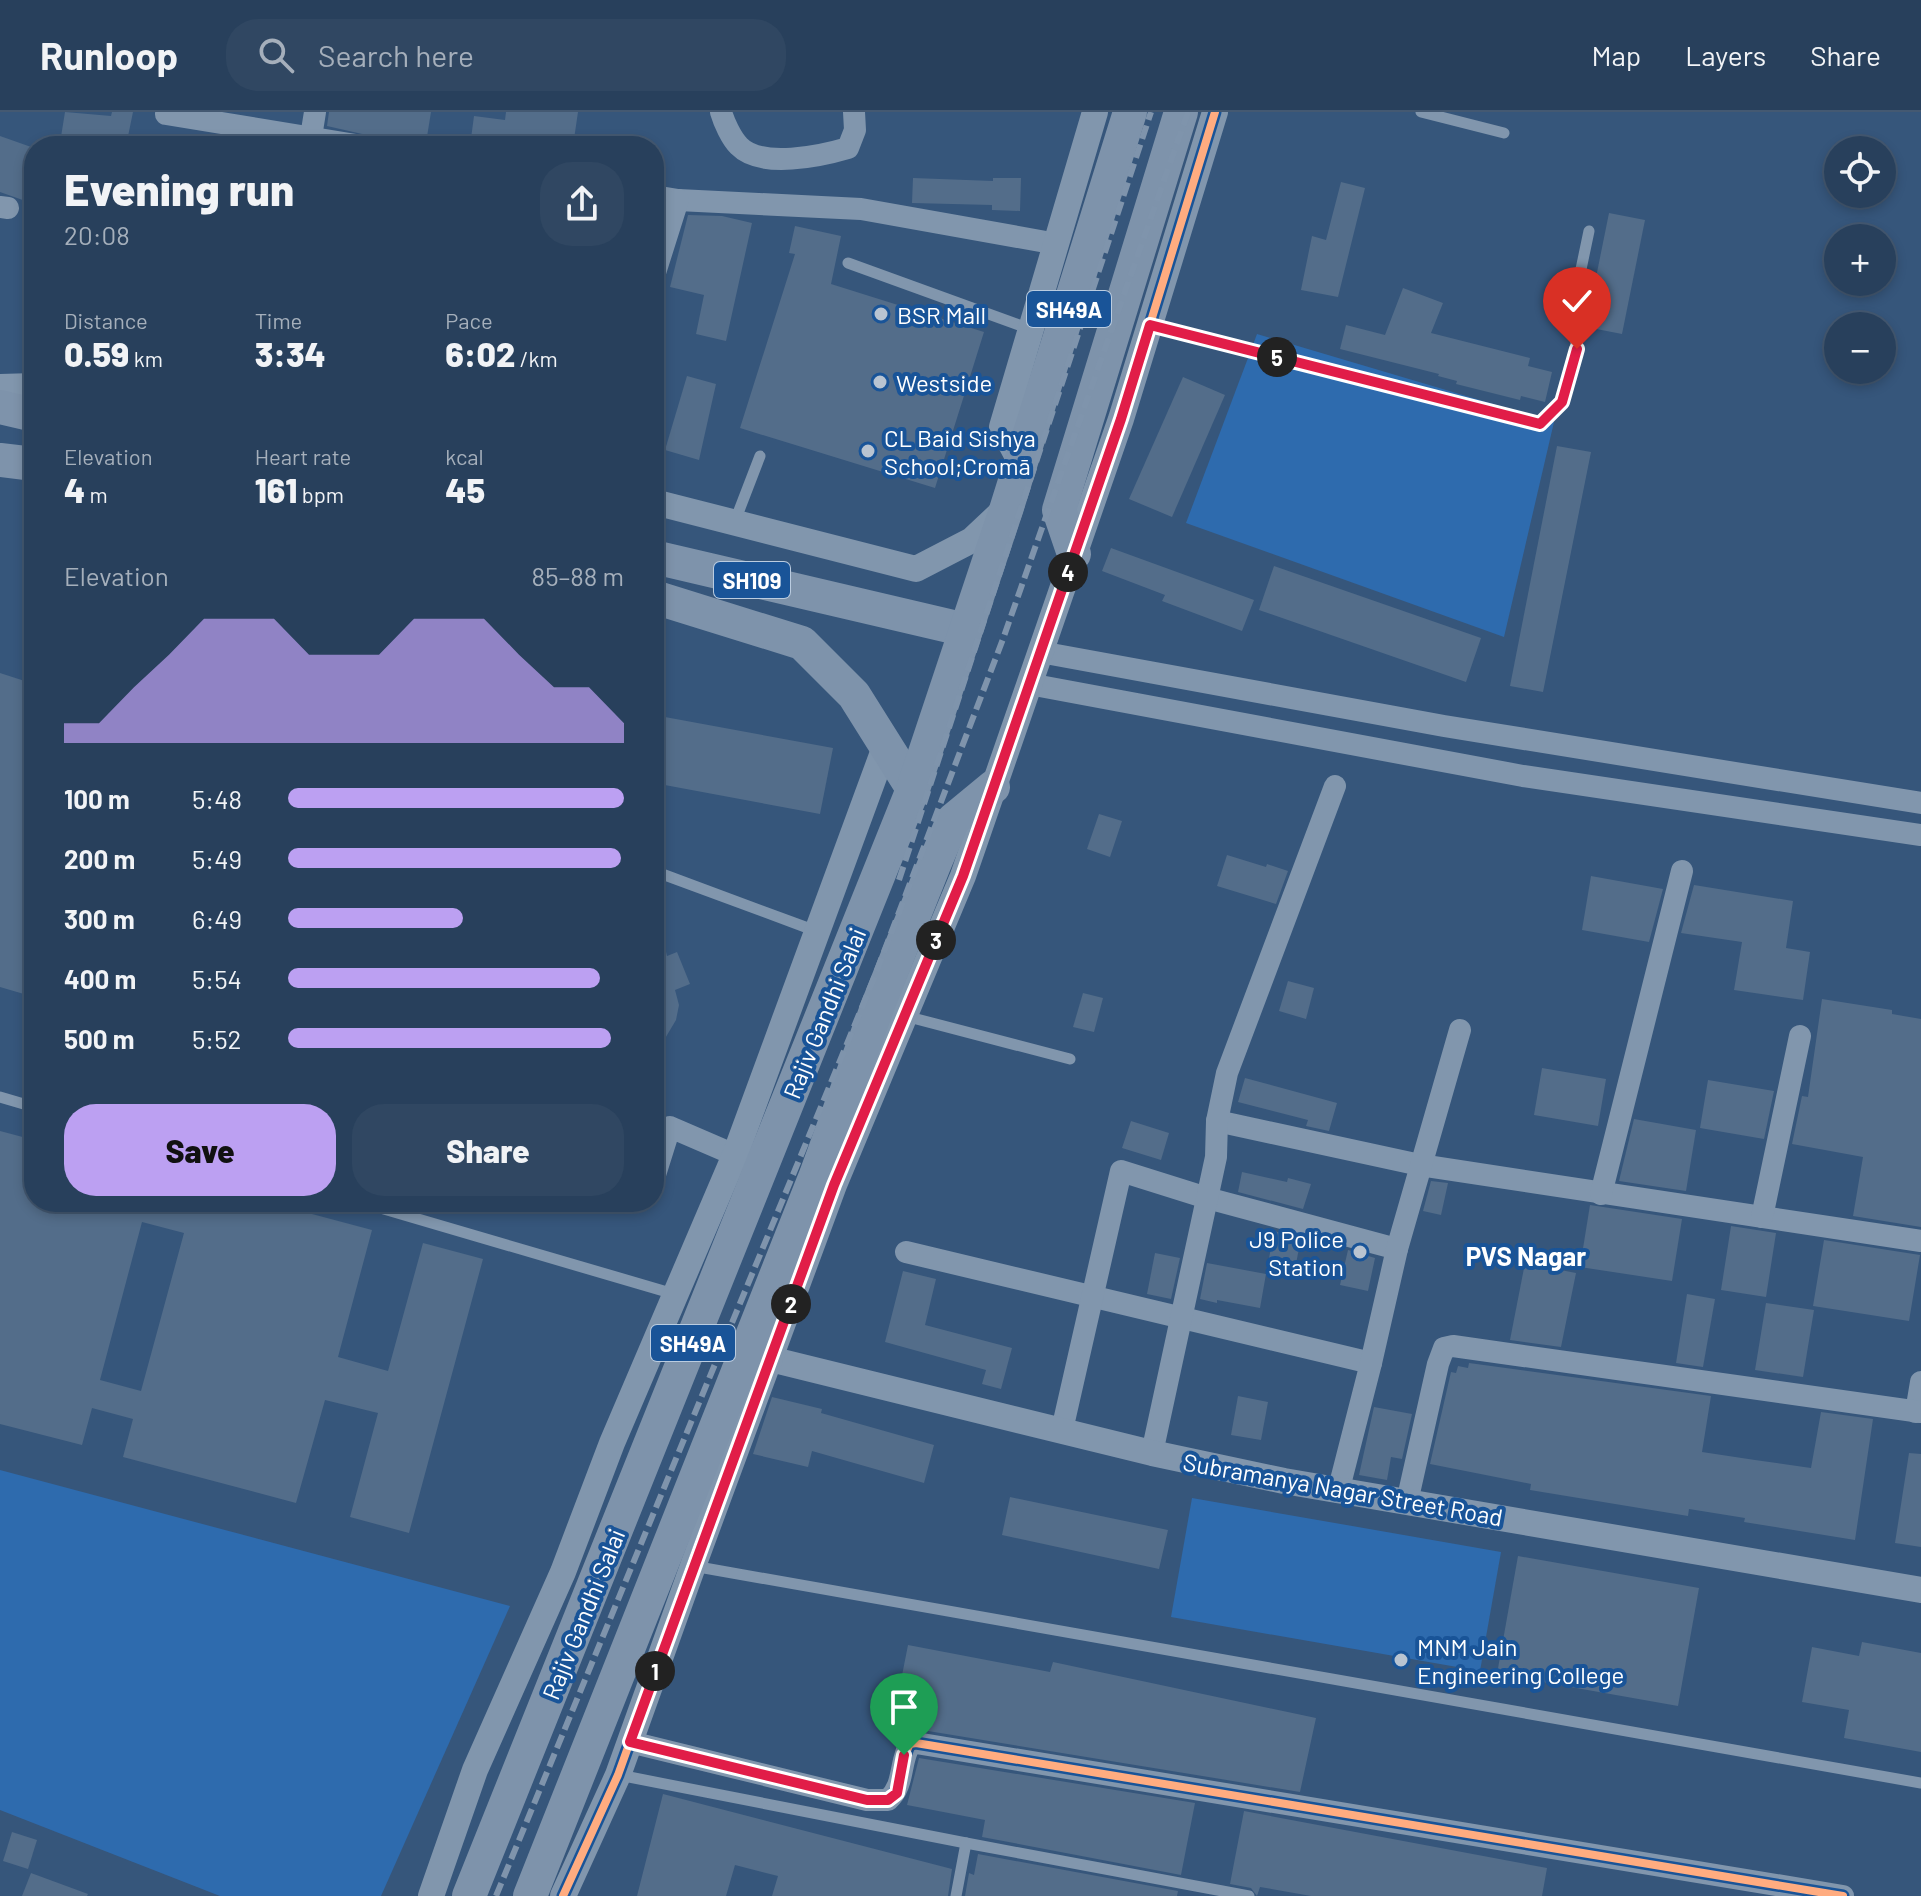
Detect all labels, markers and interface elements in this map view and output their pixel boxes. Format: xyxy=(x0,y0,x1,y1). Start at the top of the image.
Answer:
search box xyxy=(226,19,786,91)
text: Runloop xyxy=(40,32,178,78)
icon: search xyxy=(254,33,298,77)
text: Search here xyxy=(318,37,474,73)
text: Map xyxy=(1591,38,1641,72)
text: Layers xyxy=(1685,38,1766,72)
text: Share xyxy=(1810,38,1881,72)
map controls xyxy=(1824,136,1896,384)
button: locate xyxy=(1824,136,1896,208)
text: Evening run xyxy=(64,162,294,215)
button: share xyxy=(540,162,624,246)
text: 20:08 xyxy=(64,219,130,250)
button: + xyxy=(1824,224,1896,296)
pin xyxy=(1543,267,1611,349)
icon: check xyxy=(1555,279,1599,323)
road number: SH49A xyxy=(1027,291,1111,327)
place label: BSR Mall xyxy=(897,300,986,329)
marker: BSR Mall xyxy=(872,305,890,323)
text: Distance xyxy=(64,307,148,333)
text: Time xyxy=(255,307,302,333)
text: Pace xyxy=(445,307,493,333)
button: − xyxy=(1824,312,1896,384)
text: 0.59 xyxy=(64,333,129,374)
text: 3:34 xyxy=(255,333,326,374)
text: 6:02 xyxy=(445,333,515,374)
pin: 5 xyxy=(1257,337,1297,377)
text: 5 xyxy=(1271,344,1283,370)
text: km xyxy=(129,345,163,371)
text: /km xyxy=(515,345,558,371)
place label: Westside xyxy=(896,368,992,397)
marker: Westside xyxy=(871,373,889,391)
place label: CL Baid Sishya School;Cromā xyxy=(884,423,1036,480)
marker: CL Baid Sishya School;Cromā xyxy=(859,442,877,460)
text: Elevation xyxy=(64,443,153,469)
text: Heart rate xyxy=(255,443,351,469)
text: kcal xyxy=(445,443,484,469)
text: 4 xyxy=(64,469,85,510)
text: 161 xyxy=(255,469,297,510)
text: 45 xyxy=(445,469,485,510)
text: m xyxy=(85,481,108,507)
text: bpm xyxy=(297,481,344,507)
pin: 4 xyxy=(1048,552,1088,592)
text: 4 xyxy=(1061,559,1075,585)
text: Elevation xyxy=(64,560,169,591)
text: 85–88 m xyxy=(532,560,624,591)
road number: SH109 xyxy=(714,562,790,598)
text: 100 m xyxy=(64,783,130,814)
text: 5:48 xyxy=(192,783,242,814)
text: 200 m xyxy=(64,843,135,874)
text: 5:49 xyxy=(192,843,242,874)
text: 300 m xyxy=(64,903,135,934)
text: 6:49 xyxy=(192,903,242,934)
pin: 3 xyxy=(916,920,956,960)
street label: Rajiv Gandhi Salai xyxy=(776,923,872,1103)
text: 3 xyxy=(930,927,942,953)
text: 400 m xyxy=(64,963,136,994)
text: 5:54 xyxy=(192,963,242,994)
text: 500 m xyxy=(64,1023,135,1054)
text: 5:52 xyxy=(192,1023,241,1054)
button: Save xyxy=(64,1104,336,1196)
button: Share xyxy=(352,1104,624,1196)
place label: J9 Police Station xyxy=(1249,1224,1344,1281)
district label: PVS Nagar xyxy=(1466,1240,1586,1271)
marker: J9 Police Station xyxy=(1351,1243,1369,1261)
pin: 2 xyxy=(771,1284,811,1324)
text: 2 xyxy=(785,1291,797,1317)
road number: SH49A xyxy=(651,1325,735,1361)
street label: Subramanya Nagar Street Road xyxy=(1181,1447,1505,1531)
street label: Rajiv Gandhi Salai xyxy=(535,1524,631,1704)
place label: MNM Jain Engineering College xyxy=(1417,1632,1624,1689)
pin: 1 xyxy=(635,1651,675,1691)
marker: MNM Jain Engineering College xyxy=(1392,1651,1410,1669)
text: 1 xyxy=(651,1658,659,1684)
pin xyxy=(870,1673,938,1755)
icon: arrive xyxy=(882,1685,926,1729)

